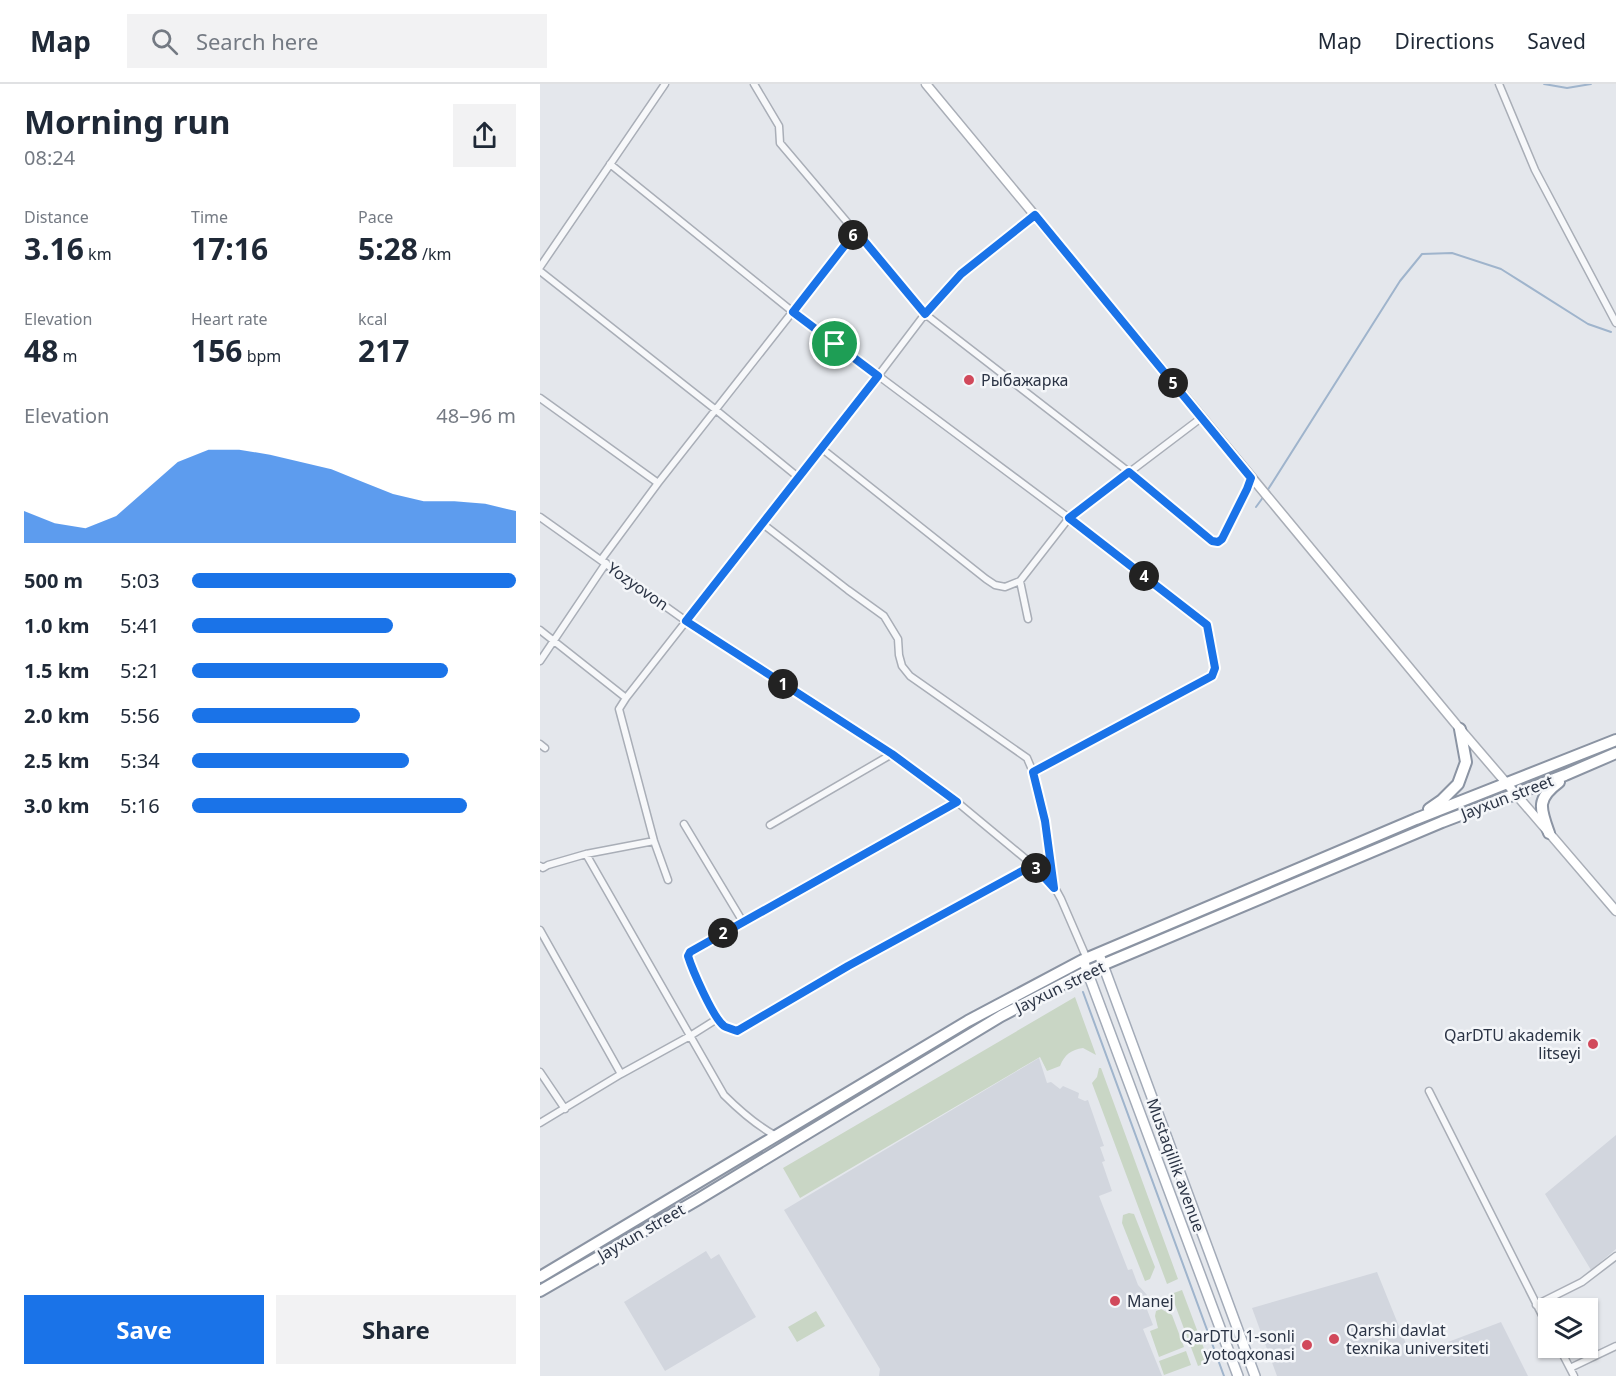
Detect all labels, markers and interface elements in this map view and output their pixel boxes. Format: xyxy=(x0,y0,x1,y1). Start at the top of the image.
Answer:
search box xyxy=(127,14,547,68)
text: Map xyxy=(30,22,91,60)
icon: search xyxy=(148,25,181,58)
text: Search here xyxy=(196,26,318,56)
text: Map xyxy=(1318,27,1362,55)
text: Directions xyxy=(1395,27,1494,55)
text: Saved xyxy=(1527,27,1586,55)
text: Morning run xyxy=(24,99,230,144)
button: share xyxy=(453,104,516,167)
text: 08:24 xyxy=(24,144,75,171)
text: Distance xyxy=(24,206,89,228)
text: Time xyxy=(191,206,228,228)
text: Pace xyxy=(358,206,393,228)
pin: 6 xyxy=(838,220,868,250)
text: 6 xyxy=(848,224,858,246)
text: 3.16 xyxy=(24,228,84,269)
text: 17:16 xyxy=(191,228,268,269)
text: 5:28 xyxy=(358,228,418,269)
text: km xyxy=(84,243,112,265)
text: /km xyxy=(418,243,452,265)
text: Elevation xyxy=(24,308,92,330)
text: Heart rate xyxy=(191,308,267,330)
text: kcal xyxy=(358,308,387,330)
pin xyxy=(809,318,860,369)
icon: arrive xyxy=(818,327,851,360)
text: 48 xyxy=(24,330,58,371)
text: 156 xyxy=(191,330,242,371)
text: 217 xyxy=(358,330,409,371)
text: m xyxy=(58,345,77,367)
text: bpm xyxy=(242,345,281,367)
pin: 5 xyxy=(1158,368,1188,398)
place label: Рыбажарка xyxy=(981,369,1068,391)
text: 5 xyxy=(1168,372,1178,394)
marker: Рыбажарка xyxy=(962,373,976,387)
text: Elevation xyxy=(24,402,109,429)
text: 48–96 m xyxy=(436,402,516,429)
street label: Yozyovon xyxy=(603,557,673,615)
pin: 4 xyxy=(1129,561,1159,591)
text: 4 xyxy=(1139,565,1149,587)
text: 500 m xyxy=(24,567,83,594)
text: 5:03 xyxy=(120,567,160,594)
text: 1.0 km xyxy=(24,612,90,639)
text: 5:41 xyxy=(120,612,160,639)
text: 1.5 km xyxy=(24,657,90,684)
text: 5:21 xyxy=(120,657,160,684)
pin: 1 xyxy=(768,669,798,699)
text: 1 xyxy=(778,673,788,695)
text: 2.0 km xyxy=(24,702,90,729)
text: 5:56 xyxy=(120,702,160,729)
text: 2.5 km xyxy=(24,747,90,774)
text: 5:34 xyxy=(120,747,160,774)
street label: Jayxun street xyxy=(1456,769,1557,825)
text: 3.0 km xyxy=(24,792,90,819)
text: 5:16 xyxy=(120,792,160,819)
pin: 3 xyxy=(1021,853,1051,883)
text: 3 xyxy=(1031,857,1041,879)
pin: 2 xyxy=(708,918,738,948)
text: 2 xyxy=(718,922,728,944)
street label: Jayxun street xyxy=(1010,956,1109,1019)
place label: QarDTU akademik litseyi xyxy=(1444,1024,1581,1064)
marker: QarDTU akademik litseyi xyxy=(1586,1037,1600,1051)
street label: Mustaqillik avenue xyxy=(1142,1095,1210,1235)
street label: Jayxun street xyxy=(592,1198,689,1267)
place label: Manej xyxy=(1127,1290,1174,1312)
marker: Manej xyxy=(1108,1294,1122,1308)
button: Save xyxy=(24,1295,264,1364)
button: Share xyxy=(276,1295,516,1364)
map controls xyxy=(1538,1298,1598,1358)
button: layers xyxy=(1538,1298,1598,1358)
place label: Qarshi davlat texnika universiteti xyxy=(1346,1319,1489,1359)
place label: QarDTU 1-sonli yotoqxonasi xyxy=(1181,1325,1295,1365)
marker: Qarshi davlat texnika universiteti xyxy=(1327,1332,1341,1346)
marker: QarDTU 1-sonli yotoqxonasi xyxy=(1300,1338,1314,1352)

